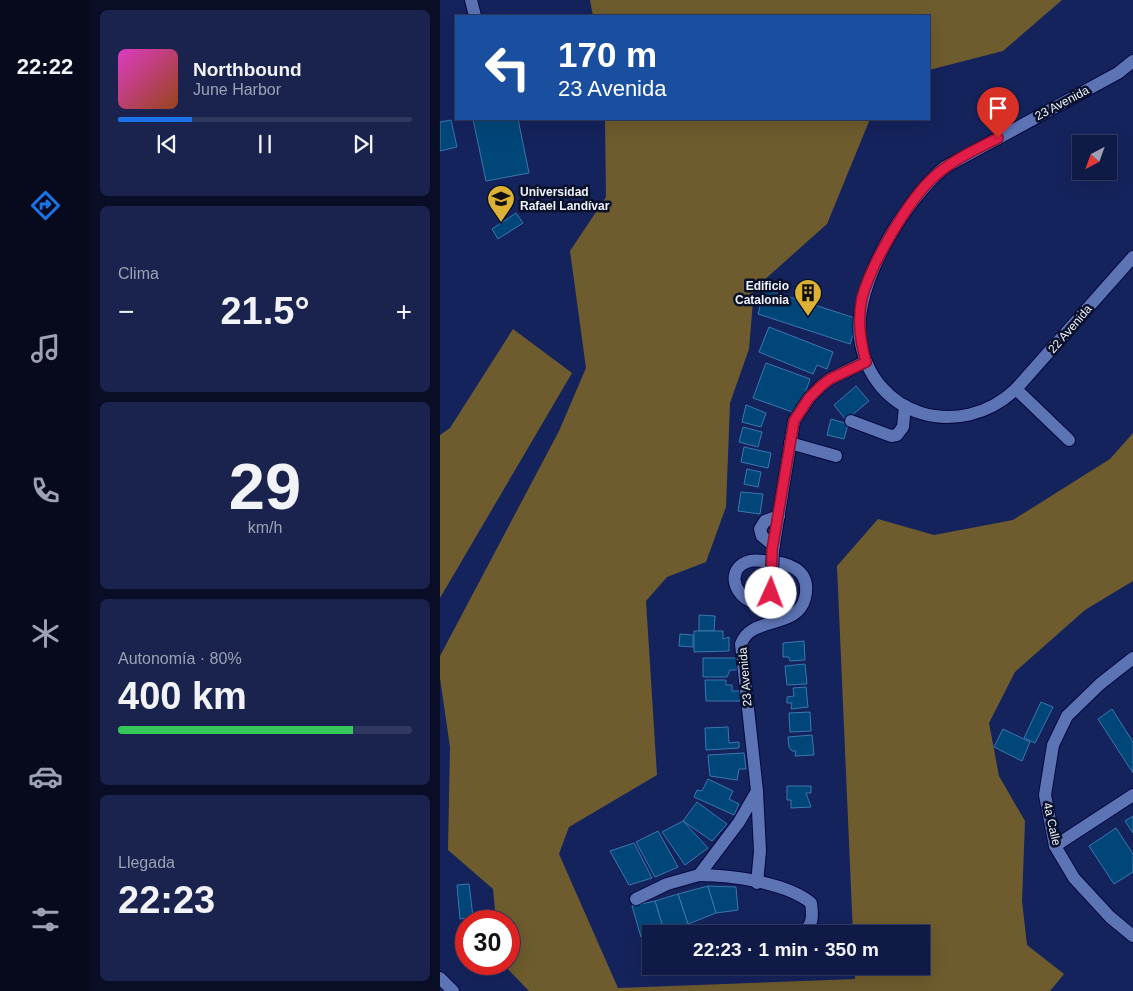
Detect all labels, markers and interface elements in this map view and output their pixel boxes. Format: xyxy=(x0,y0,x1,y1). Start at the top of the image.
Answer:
icon: left xyxy=(475,35,540,100)
text: 170 m xyxy=(558,35,657,74)
text: 22:22 xyxy=(17,54,73,79)
text: Northbound xyxy=(193,59,302,80)
text: 23 Avenida xyxy=(558,76,666,101)
text: June Harbor xyxy=(193,81,281,98)
street label: 23 Avenida xyxy=(1033,83,1092,123)
pin xyxy=(977,87,1019,138)
icon: arrive xyxy=(984,94,1012,122)
icon: previous xyxy=(153,130,181,158)
icon: pause xyxy=(251,130,279,158)
icon: next xyxy=(349,130,377,158)
north arrow xyxy=(1072,135,1118,180)
map controls xyxy=(1072,135,1117,180)
school or university icon: Universidad Rafael Landívar xyxy=(486,184,516,223)
place label: Universidad Rafael Landívar xyxy=(520,185,610,213)
icon: directions xyxy=(28,188,63,223)
text: Clima xyxy=(118,265,159,282)
building icon: Edificio Catalonia xyxy=(793,278,823,317)
place label: Edificio Catalonia xyxy=(735,279,789,307)
text: 21.5° xyxy=(220,290,310,332)
text: − xyxy=(118,296,134,327)
text: + xyxy=(396,296,412,327)
street label: 22 Avenida xyxy=(1045,302,1095,356)
icon: music xyxy=(28,331,63,366)
text: 29 xyxy=(229,450,301,523)
icon: phone xyxy=(28,473,63,508)
text: km/h xyxy=(248,519,282,536)
position arrow xyxy=(744,566,796,618)
icon: climate xyxy=(28,616,63,651)
street label: 23 Avenida xyxy=(735,647,755,707)
text: Autonomía · 80% xyxy=(118,650,242,667)
text: 400 km xyxy=(118,675,247,717)
icon: car xyxy=(28,759,63,794)
street label: 4a Calle xyxy=(1040,801,1064,847)
text: Llegada xyxy=(118,854,175,871)
text: 22:23 xyxy=(118,879,215,921)
icon: filters xyxy=(28,902,63,937)
speed limit sign: 30 xyxy=(455,910,520,975)
text: 22:23 · 1 min · 350 m xyxy=(693,939,879,960)

